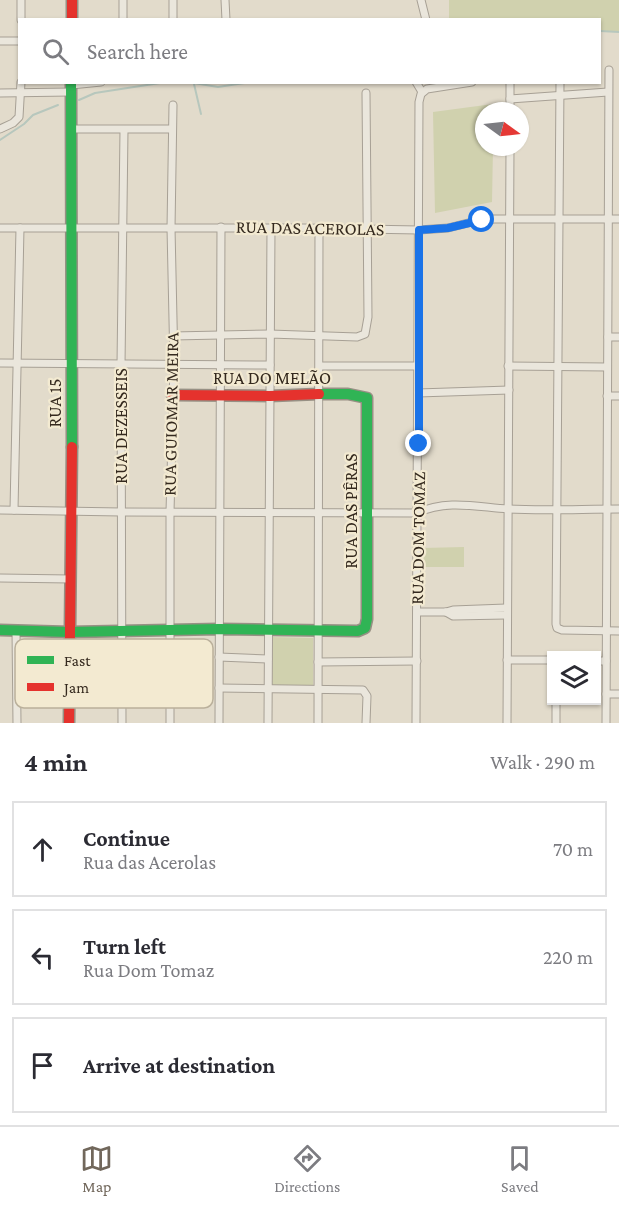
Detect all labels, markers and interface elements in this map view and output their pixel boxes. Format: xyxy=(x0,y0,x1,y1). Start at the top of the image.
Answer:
search box xyxy=(18,18,601,84)
icon: search xyxy=(39,35,72,68)
text: Search here xyxy=(87,39,188,64)
north arrow xyxy=(475,102,529,156)
route start xyxy=(468,206,494,232)
street label: RUA DAS ACEROLAS xyxy=(236,217,384,239)
street label: RUA GUIOMAR MEIRA xyxy=(160,331,182,496)
street label: RUA DEZESSEIS xyxy=(111,368,131,484)
street label: RUA DO MELÃO xyxy=(213,368,331,388)
street label: RUA 15 xyxy=(45,378,65,428)
route end xyxy=(405,430,431,456)
street label: RUA DAS PÊRAS xyxy=(341,453,361,569)
street label: RUA DOM TOMAZ xyxy=(407,471,429,605)
legend xyxy=(15,639,213,708)
map controls xyxy=(547,651,601,705)
button: layers xyxy=(547,651,601,705)
text: Fast xyxy=(64,652,91,669)
text: Jam xyxy=(62,679,89,697)
text: 4 min xyxy=(24,748,88,777)
text: Walk · 290 m xyxy=(490,751,595,773)
text: Continue xyxy=(83,826,170,851)
icon: ahead xyxy=(26,833,59,866)
text: 70 m xyxy=(553,838,593,860)
text: Rua das Acerolas xyxy=(83,851,216,873)
text: Turn left xyxy=(83,934,166,959)
icon: left xyxy=(26,941,59,974)
text: 220 m xyxy=(543,946,593,968)
text: Rua Dom Tomaz xyxy=(83,959,214,981)
icon: arrive xyxy=(26,1049,59,1082)
text: Arrive at destination xyxy=(83,1053,275,1078)
tab: Map xyxy=(80,1142,113,1195)
tab: Directions xyxy=(274,1142,340,1195)
tab: Saved xyxy=(501,1142,539,1195)

